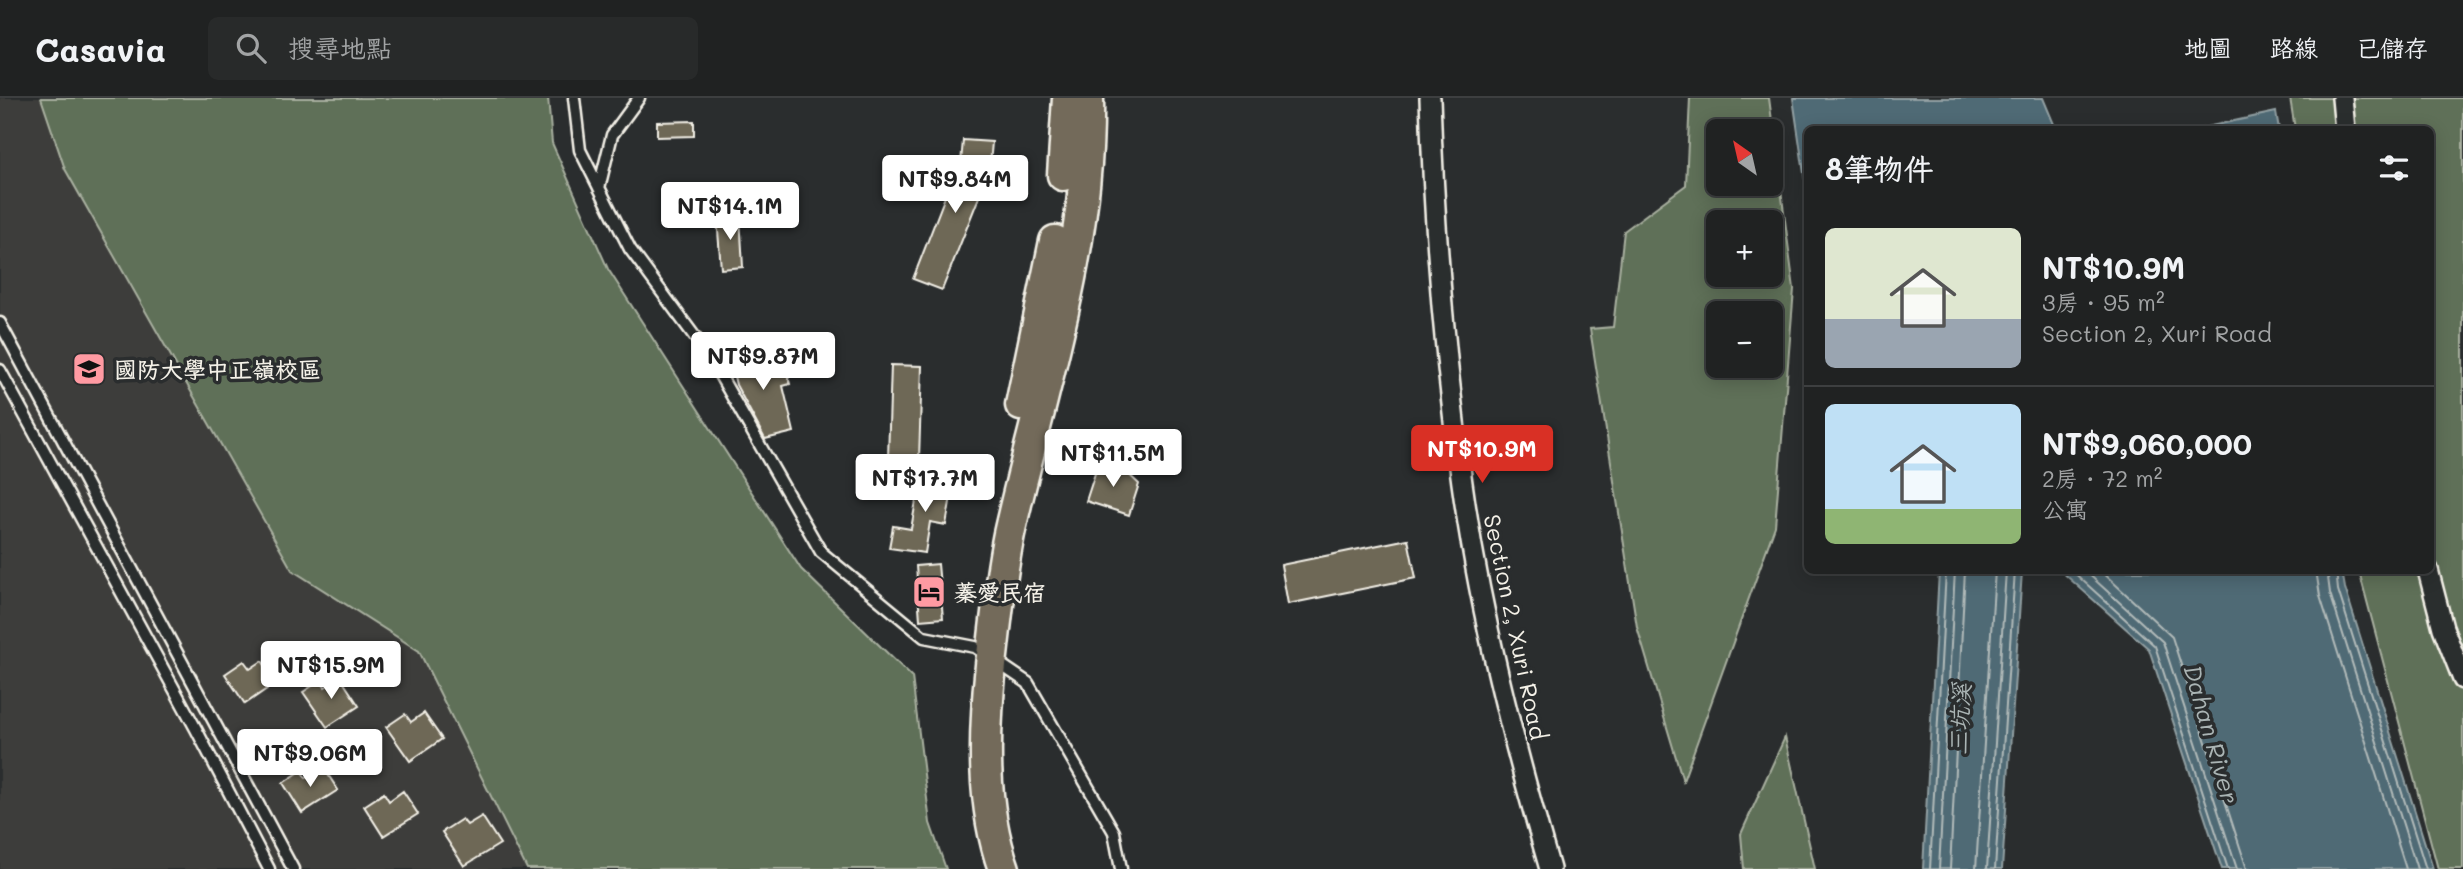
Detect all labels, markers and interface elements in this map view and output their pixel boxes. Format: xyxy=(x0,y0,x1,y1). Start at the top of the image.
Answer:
search box xyxy=(208,17,698,80)
text: Casavia xyxy=(35,27,166,70)
icon: search xyxy=(232,29,270,67)
text: 搜尋地點 xyxy=(288,31,392,65)
text: 地圖 xyxy=(2184,32,2232,63)
text: 路線 xyxy=(2270,32,2318,63)
text: 已儲存 xyxy=(2356,32,2428,63)
north arrow xyxy=(1706,119,1783,196)
map controls xyxy=(1706,119,1783,378)
text: 8筆物件 xyxy=(1825,148,1934,188)
icon: filters xyxy=(2375,149,2413,187)
pin: NT$9.84M xyxy=(883,156,1027,215)
text: NT$9.84M xyxy=(898,163,1012,193)
pin: NT$14.1M xyxy=(658,183,802,242)
text: NT$14.1M xyxy=(677,190,783,220)
button: + xyxy=(1706,210,1783,287)
text: NT$10.9M xyxy=(2042,247,2185,287)
icon: home xyxy=(1881,256,1965,340)
text: 3房 · 95 m² xyxy=(2042,287,2165,317)
button: − xyxy=(1706,301,1783,378)
text: Section 2, Xuri Road xyxy=(2042,318,2272,348)
pin: NT$9.87M xyxy=(691,332,835,392)
text: NT$9.87M xyxy=(707,340,819,370)
school or university icon: 國防大學中正嶺校區 xyxy=(70,350,108,388)
place label: 國防大學中正嶺校區 xyxy=(114,354,321,384)
text: NT$9,060,000 xyxy=(2042,423,2252,463)
pin: NT$10.9M xyxy=(1410,426,1554,485)
pin: NT$11.5M xyxy=(1041,430,1185,489)
icon: home xyxy=(1881,432,1965,516)
text: NT$10.9M xyxy=(1427,433,1537,463)
text: NT$11.5M xyxy=(1061,437,1165,467)
pin: NT$17.7M xyxy=(853,454,997,514)
text: NT$17.7M xyxy=(872,462,978,492)
text: 2房 · 72 m² xyxy=(2042,463,2163,493)
text: 公寓 xyxy=(2042,494,2088,524)
street label: Section 2, Xuri Road xyxy=(1477,512,1555,742)
hotel icon: 蓁愛民宿 xyxy=(910,573,948,611)
place label: 蓁愛民宿 xyxy=(954,577,1046,607)
pin: NT$15.9M xyxy=(259,642,403,701)
text: NT$15.9M xyxy=(277,649,385,679)
water label: Dahan River xyxy=(2177,661,2247,807)
water label: 三坑溪 xyxy=(1942,680,1976,756)
pin: NT$9.06M xyxy=(238,730,382,789)
text: NT$9.06M xyxy=(253,737,367,767)

